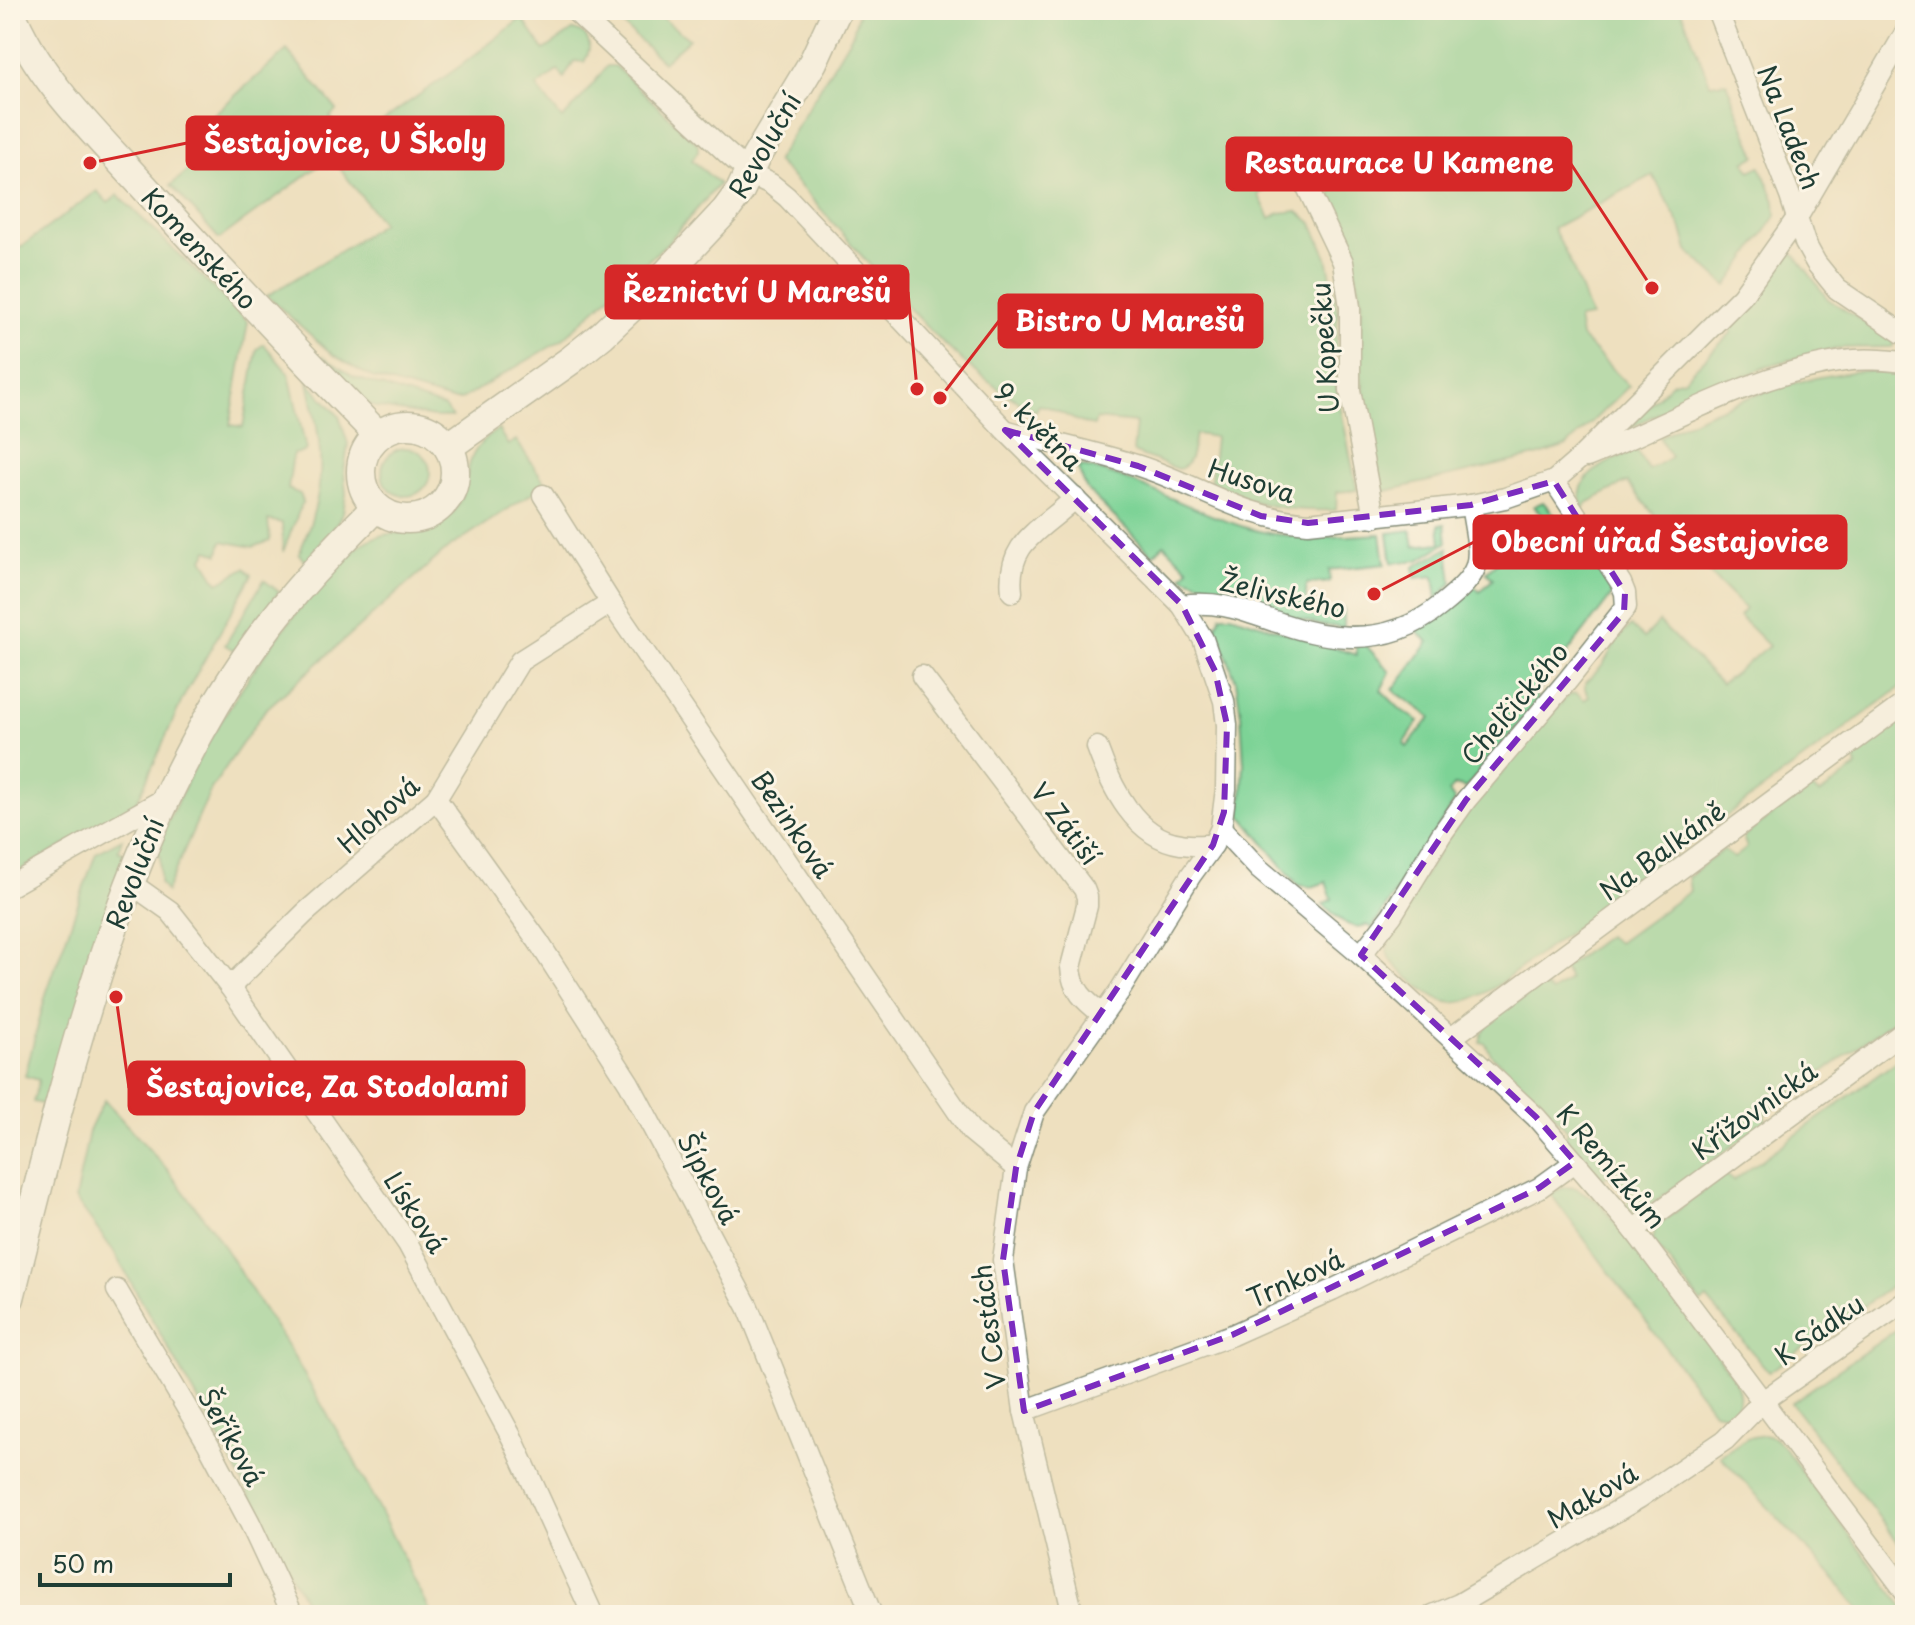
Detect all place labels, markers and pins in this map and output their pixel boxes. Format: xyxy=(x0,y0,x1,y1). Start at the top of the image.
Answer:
callout: Šestajovice, U Školy xyxy=(187,117,503,169)
callout: Restaurace U Kamene xyxy=(1227,138,1571,190)
callout: Řeznictví U Marešů xyxy=(606,266,908,318)
callout: Bistro U Marešů xyxy=(999,295,1262,347)
callout: Obecní úřad Šestajovice xyxy=(1474,516,1846,568)
callout: Šestajovice, Za Stodolami xyxy=(129,1062,524,1114)

